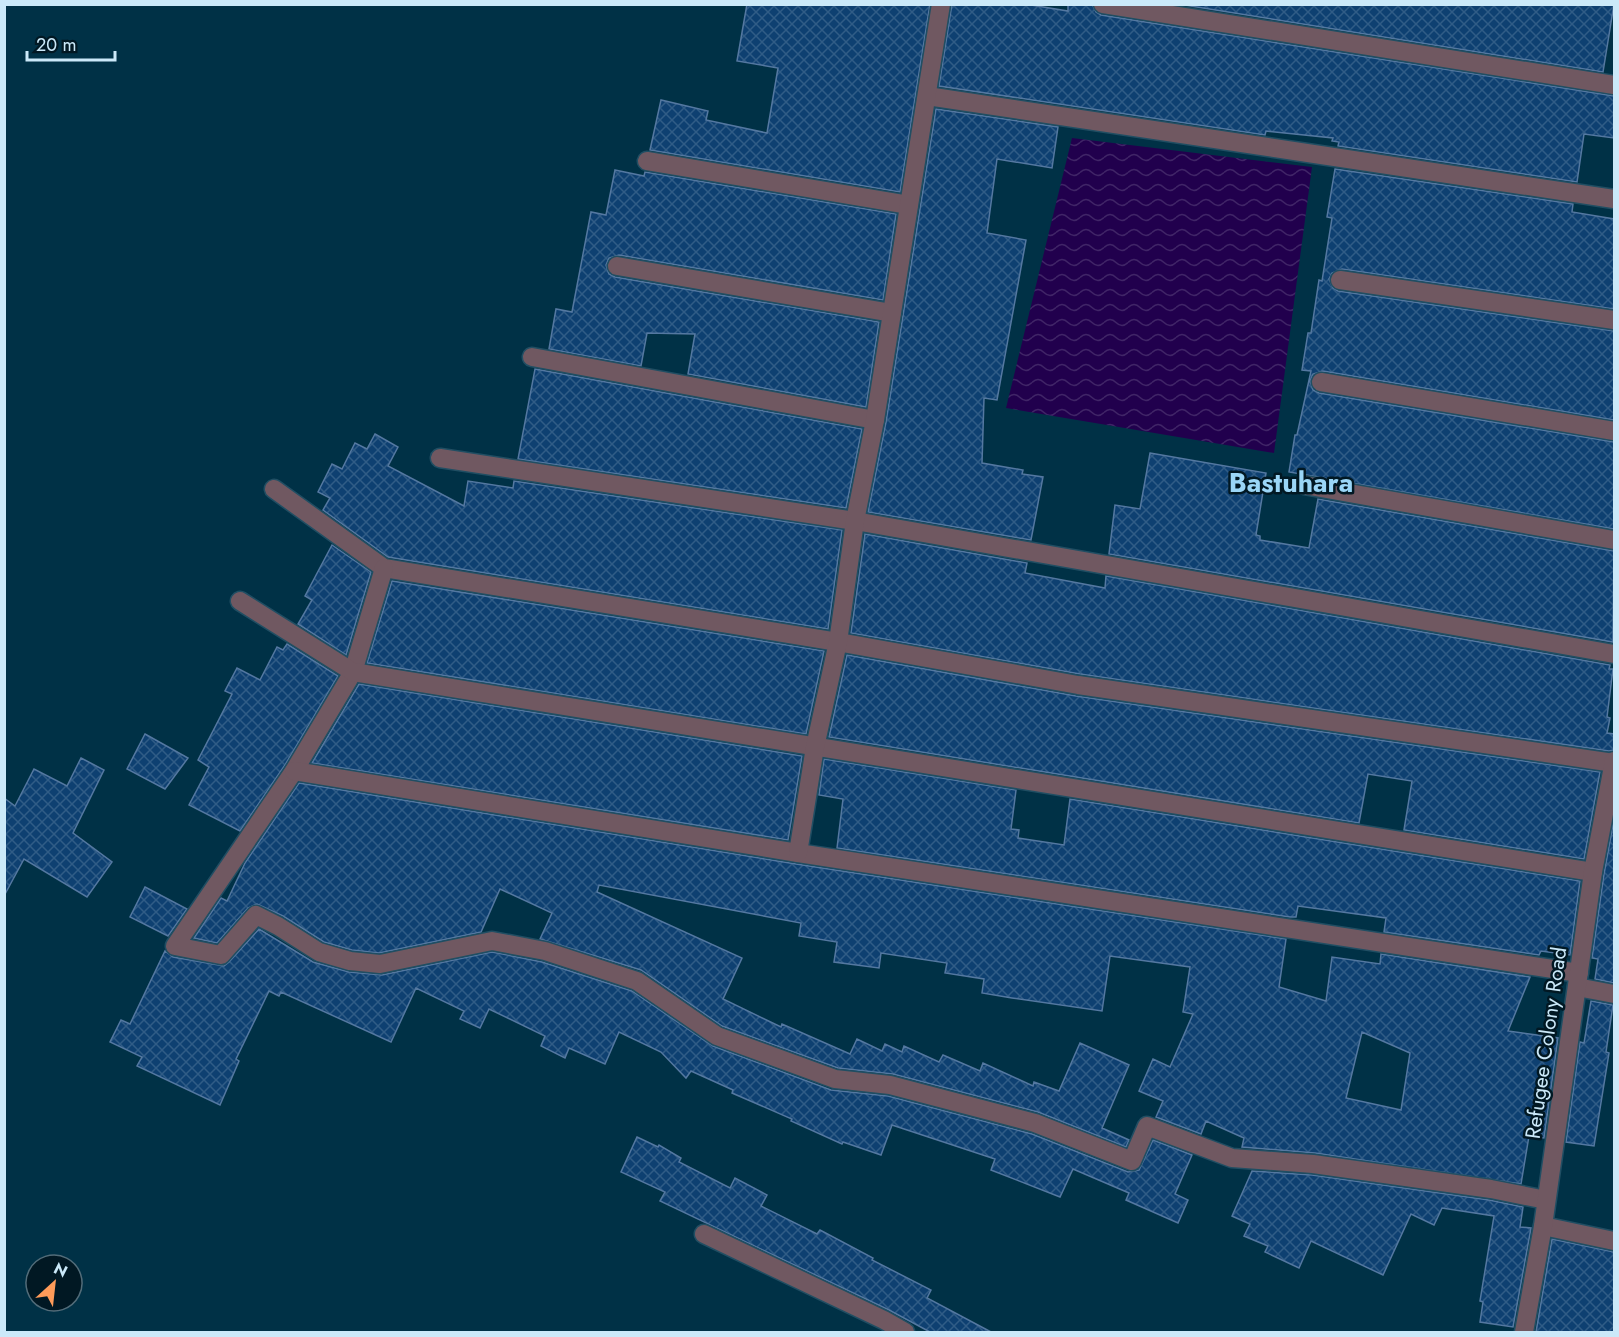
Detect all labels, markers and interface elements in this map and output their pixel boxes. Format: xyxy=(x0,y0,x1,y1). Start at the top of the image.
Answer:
scale bar xyxy=(27,24,116,62)
text: 20 m xyxy=(36,32,76,58)
district label: Bastuhara xyxy=(1229,463,1353,502)
street label: Refugee Colony Road xyxy=(1518,945,1574,1141)
north arrow xyxy=(24,1253,84,1313)
text: N xyxy=(50,1257,71,1283)

